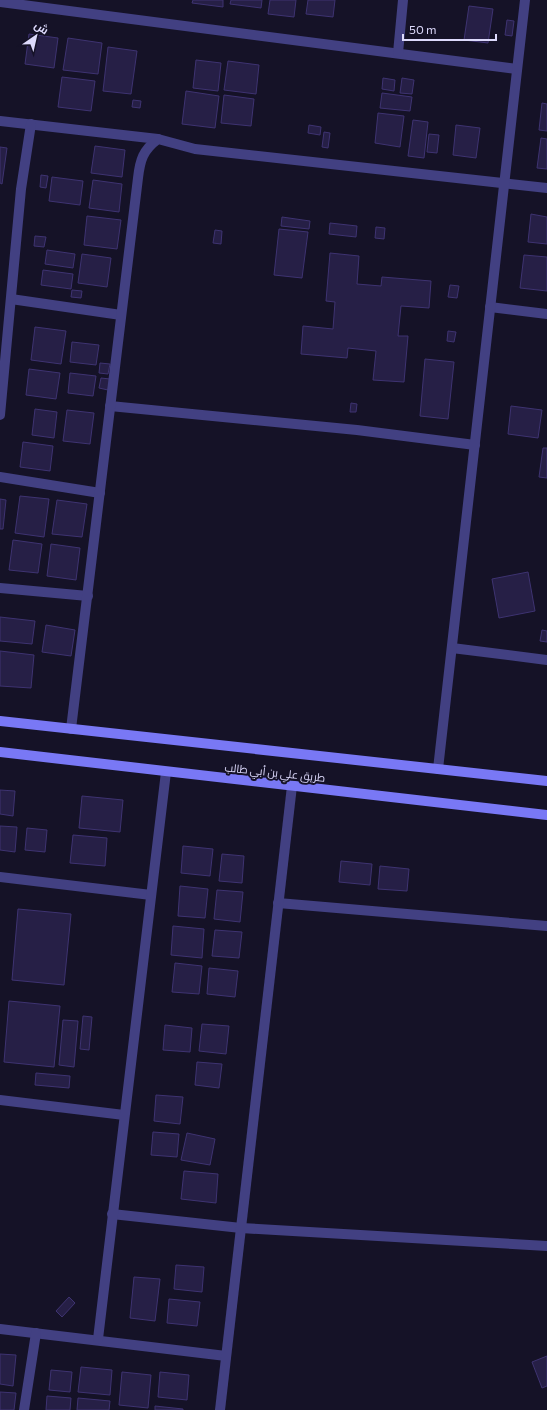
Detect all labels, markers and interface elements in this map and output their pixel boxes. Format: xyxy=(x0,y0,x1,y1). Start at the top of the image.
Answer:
north arrow xyxy=(16,16,56,56)
scale bar xyxy=(403,16,496,42)
text: ش xyxy=(32,18,51,37)
text: 50 m xyxy=(409,22,437,36)
street label: طريق علي بن أبي طالب xyxy=(224,760,326,787)

